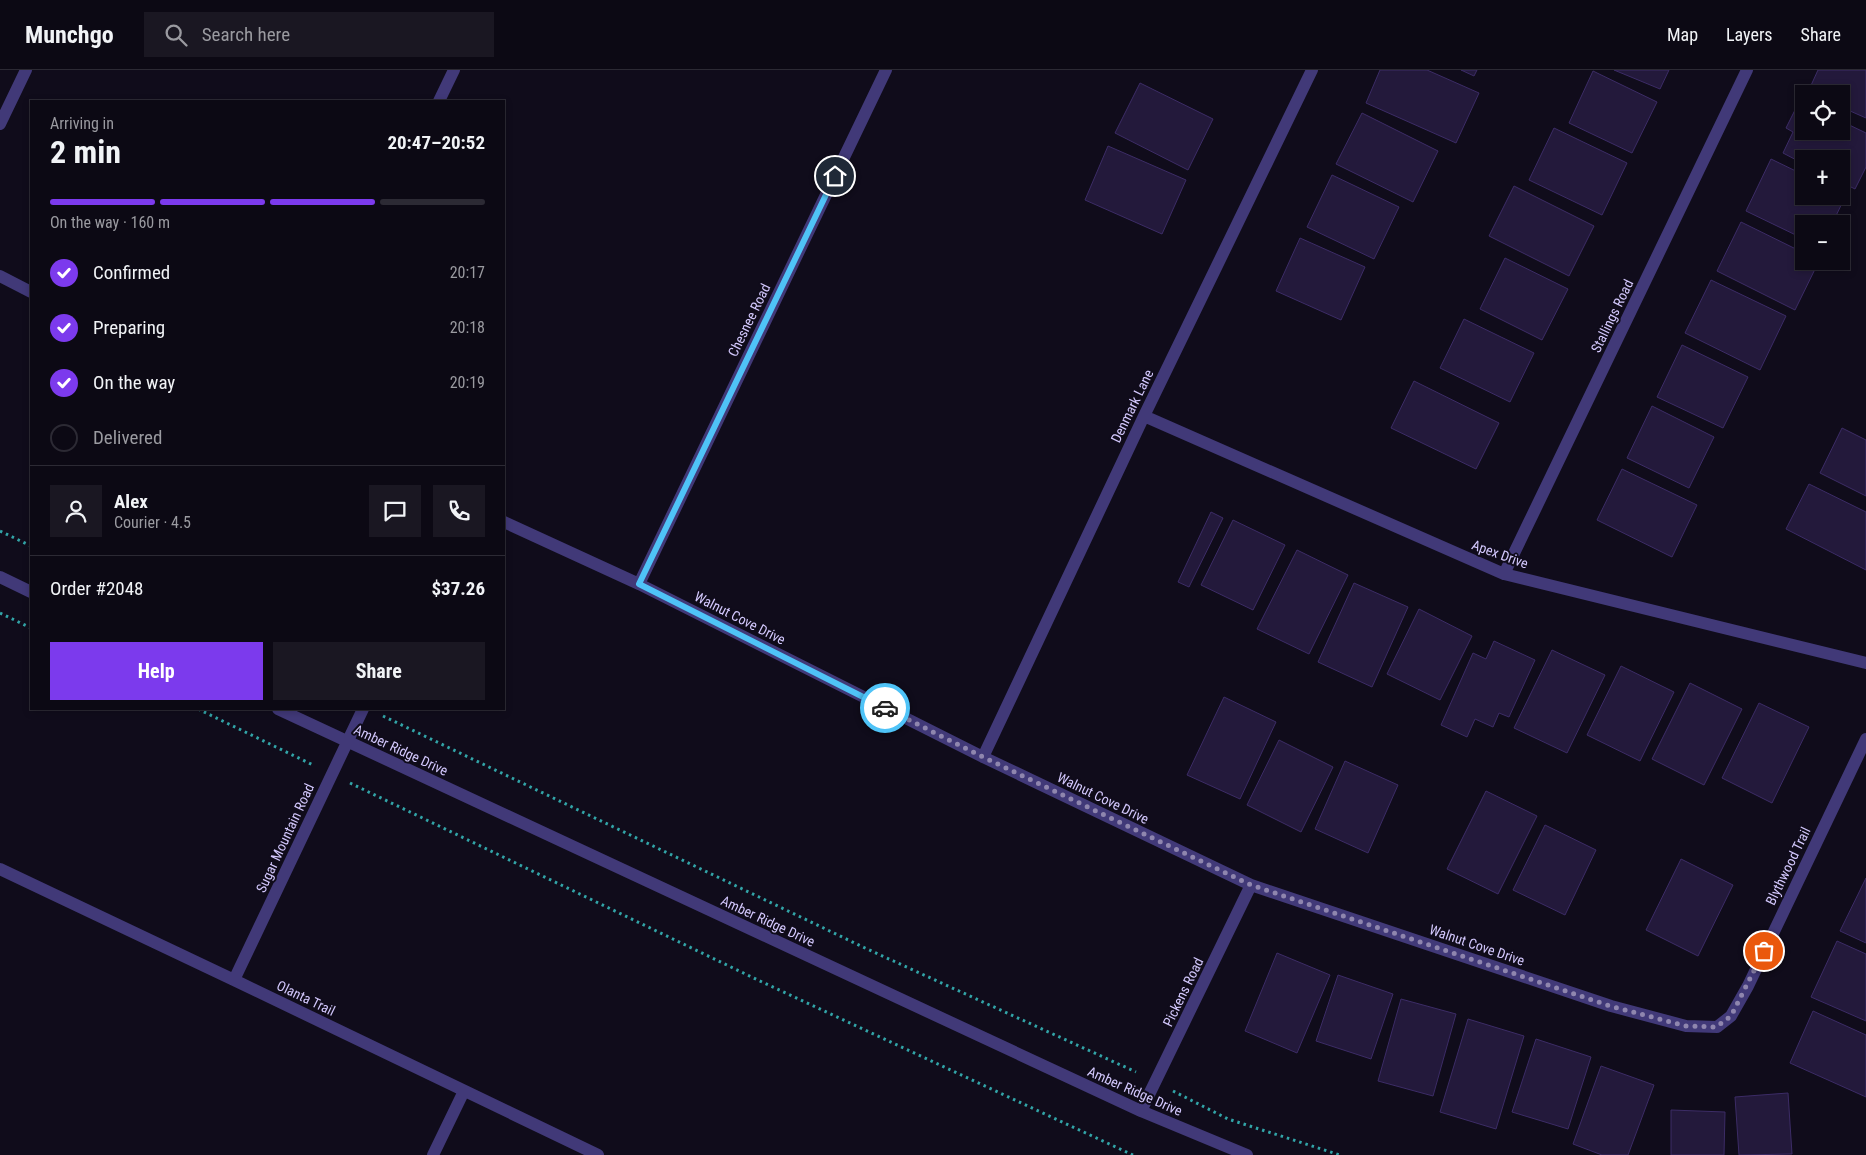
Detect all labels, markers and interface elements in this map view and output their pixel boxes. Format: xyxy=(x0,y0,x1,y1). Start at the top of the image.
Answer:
search box xyxy=(144,12,494,57)
text: Munchgo xyxy=(25,21,114,49)
icon: search xyxy=(162,21,190,49)
text: Search here xyxy=(202,23,290,46)
text: Map xyxy=(1667,24,1698,45)
text: Layers xyxy=(1726,24,1773,45)
text: Share xyxy=(1801,24,1841,45)
map controls xyxy=(1795,85,1850,270)
button: locate xyxy=(1795,85,1850,140)
text: Arriving in xyxy=(50,114,114,133)
text: 20:47–20:52 xyxy=(387,131,485,154)
text: 2 min xyxy=(50,133,121,171)
button: + xyxy=(1795,150,1850,205)
pin xyxy=(814,155,856,197)
icon: home xyxy=(821,162,849,190)
text: On the way · 160 m xyxy=(50,213,170,232)
button: − xyxy=(1795,215,1850,270)
icon: check xyxy=(50,259,78,287)
text: Confirmed xyxy=(93,261,170,284)
text: 20:17 xyxy=(450,263,485,282)
street label: Stallings Road xyxy=(1587,277,1637,355)
street label: Chesnee Road xyxy=(725,281,773,359)
icon: check xyxy=(50,314,78,342)
text: Preparing xyxy=(93,316,165,339)
text: 20:18 xyxy=(450,318,485,337)
street label: Denmark Lane xyxy=(1107,367,1157,445)
icon: check xyxy=(50,369,78,397)
text: On the way xyxy=(93,371,175,394)
text: 20:19 xyxy=(450,373,485,392)
text: Delivered xyxy=(93,426,162,449)
button: person xyxy=(50,485,102,537)
button: chat xyxy=(369,485,421,537)
button: phone xyxy=(433,485,485,537)
text: Alex xyxy=(114,490,148,513)
text: Courier · 4.5 xyxy=(114,513,191,532)
street label: Apex Drive xyxy=(1470,536,1531,572)
text: Order #2048 xyxy=(50,577,143,600)
text: $37.26 xyxy=(431,577,485,600)
street label: Walnut Cove Drive xyxy=(692,588,788,648)
button: Help xyxy=(50,642,263,700)
button: Share xyxy=(273,642,485,700)
courier xyxy=(860,683,910,733)
icon: car xyxy=(871,694,899,722)
street label: Amber Ridge Drive xyxy=(352,721,451,779)
street label: Walnut Cove Drive xyxy=(1055,769,1152,827)
street label: Sugar Mountain Road xyxy=(253,781,317,895)
street label: Blythwood Trail xyxy=(1762,825,1814,907)
street label: Amber Ridge Drive xyxy=(719,892,818,950)
street label: Walnut Cove Drive xyxy=(1427,921,1527,969)
pin xyxy=(1743,930,1785,972)
icon: bag xyxy=(1750,937,1778,965)
street label: Pickens Road xyxy=(1159,955,1207,1029)
street label: Olanta Trail xyxy=(274,977,338,1019)
street label: Amber Ridge Drive xyxy=(1085,1063,1185,1119)

